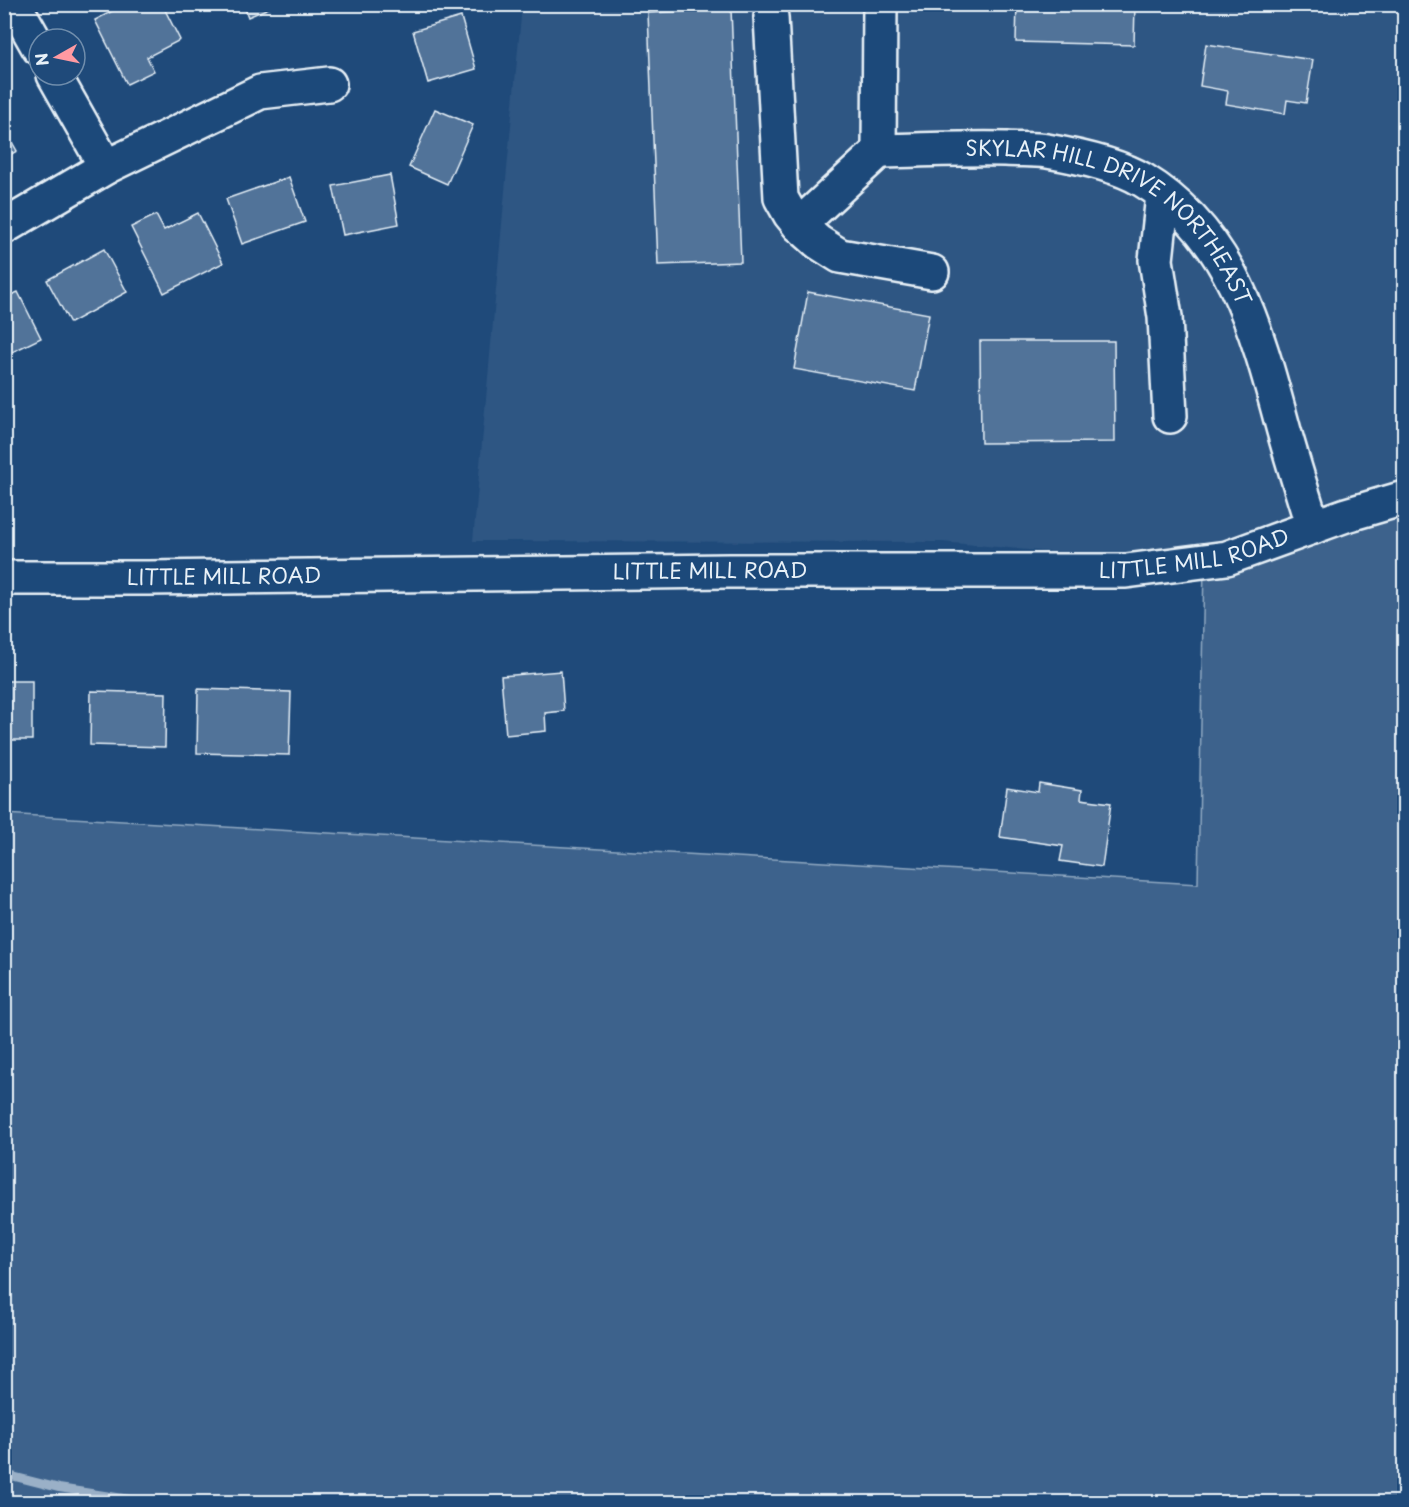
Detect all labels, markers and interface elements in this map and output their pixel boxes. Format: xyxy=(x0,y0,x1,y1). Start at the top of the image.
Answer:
north arrow xyxy=(27,27,87,87)
text: N xyxy=(28,51,54,68)
street label: SKYLAR HILL DRIVE NORTHEAST xyxy=(965,131,1261,310)
street label: LITTLE MILL ROAD xyxy=(1099,519,1293,585)
street label: LITTLE MILL ROAD xyxy=(612,553,807,586)
street label: LITTLE MILL ROAD xyxy=(127,558,321,592)

